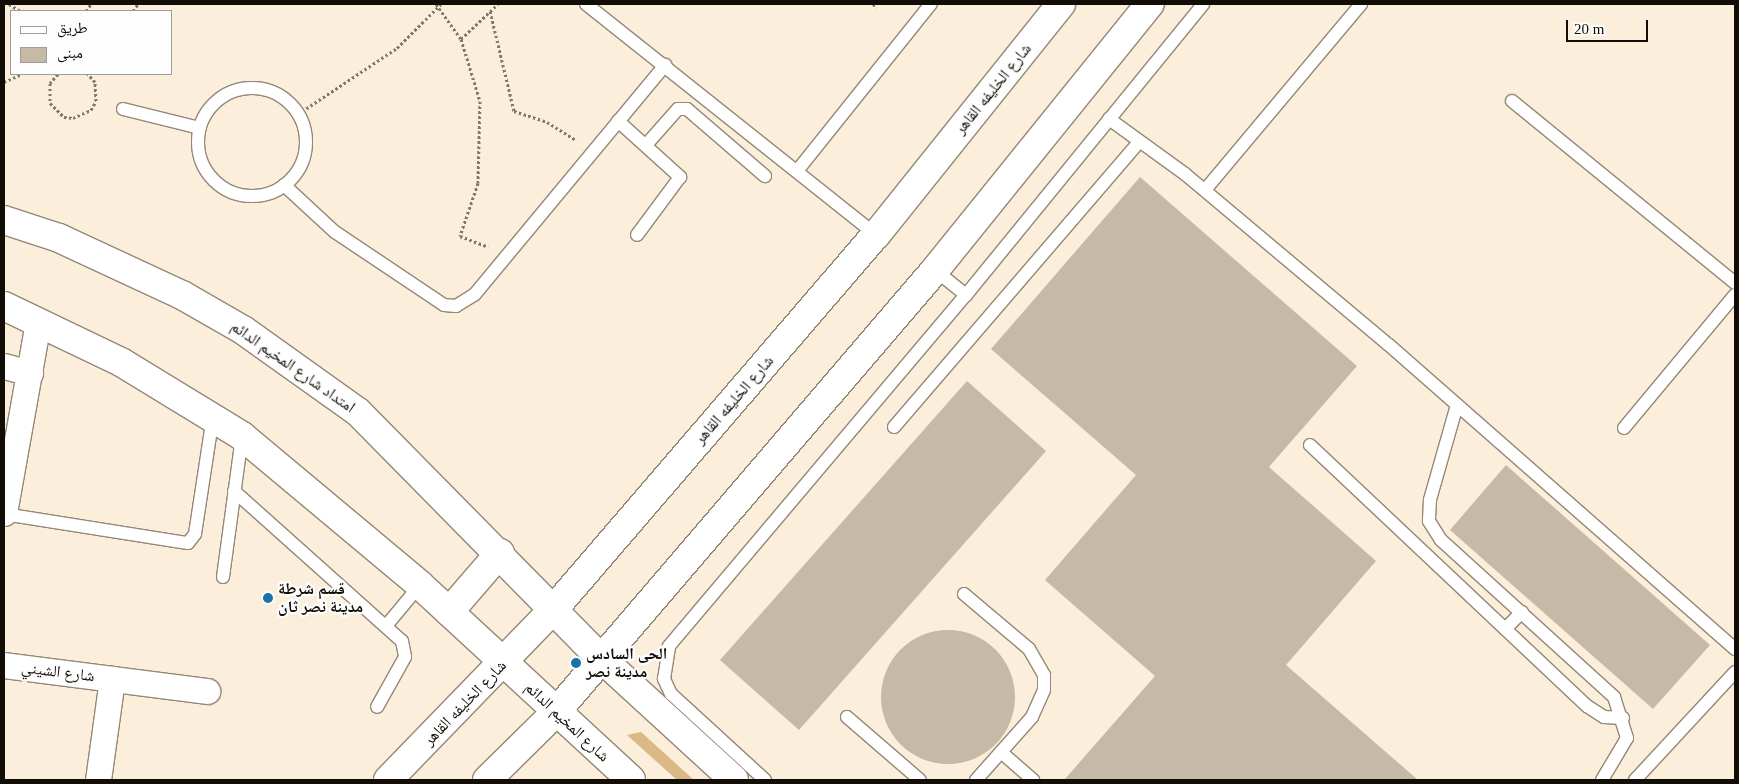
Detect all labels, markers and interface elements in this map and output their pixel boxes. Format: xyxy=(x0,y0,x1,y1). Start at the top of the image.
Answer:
legend xyxy=(10,10,172,75)
scale bar xyxy=(1569,10,1652,42)
text: طريق xyxy=(57,20,88,36)
text: 20 m xyxy=(1574,21,1604,37)
street label: شارع الخليفه القاهر xyxy=(950,40,1036,138)
text: مبنى xyxy=(57,45,83,61)
street label: امتداد شارع المخيم الدائم xyxy=(227,317,359,417)
street label: شارع الخليفه القاهر xyxy=(690,352,778,448)
place label: قسم شرطة مدينة نصر ثان xyxy=(278,579,363,617)
marker: قسم شرطة مدينة نصر ثان xyxy=(262,592,274,604)
place label: الحى السادس مدينة نصر xyxy=(586,644,667,682)
street label: شارع الخليفه القاهر xyxy=(419,656,511,750)
marker: الحى السادس مدينة نصر xyxy=(570,657,582,669)
street label: شارع الشيني xyxy=(20,658,96,686)
street label: شارع المخيم الدائم xyxy=(521,678,613,766)

